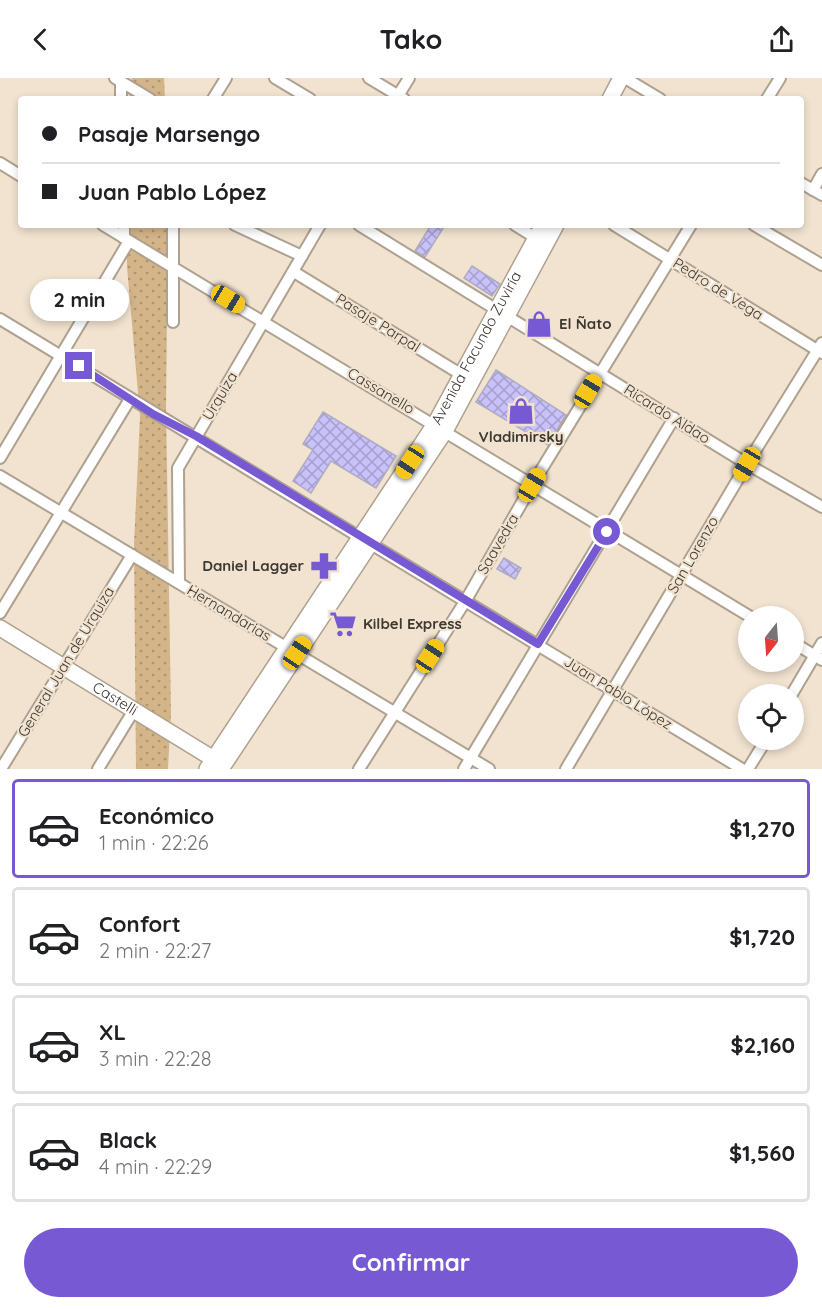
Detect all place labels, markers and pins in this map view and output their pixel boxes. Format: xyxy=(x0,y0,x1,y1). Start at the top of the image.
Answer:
shop icon: El Ñato xyxy=(524,309,554,339)
place label: El Ñato xyxy=(559,314,612,333)
shop icon: Vladimirsky xyxy=(506,396,536,426)
place label: Vladimirsky xyxy=(478,427,564,446)
pharmacy icon: Daniel Lagger xyxy=(309,551,339,581)
place label: Daniel Lagger xyxy=(202,556,304,575)
supermarket icon: Kilbel Express xyxy=(328,609,358,639)
place label: Kilbel Express xyxy=(363,614,462,633)

